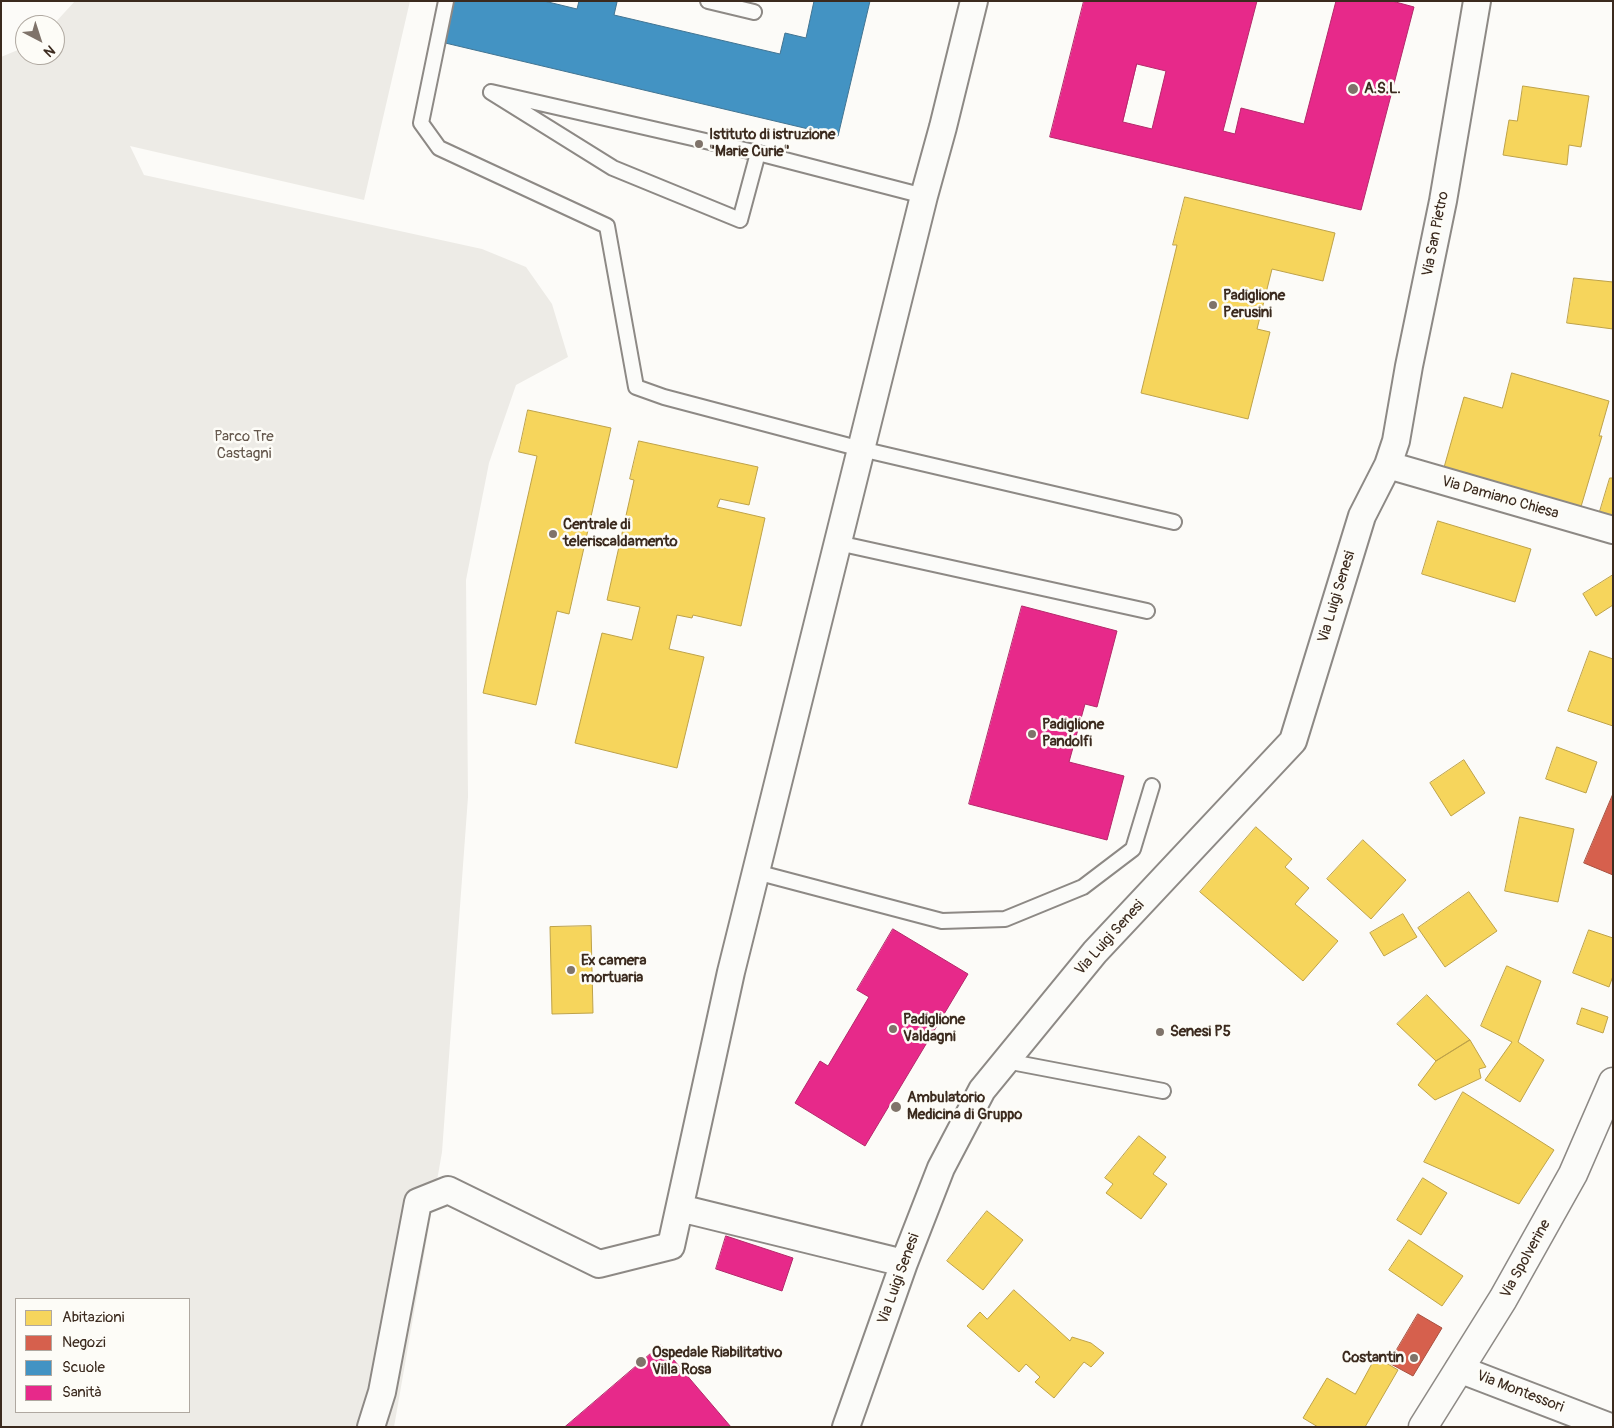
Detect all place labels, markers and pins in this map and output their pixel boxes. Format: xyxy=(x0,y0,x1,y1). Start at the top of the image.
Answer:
place label: A.S.L. xyxy=(1364,80,1401,98)
marker: A.S.L. xyxy=(1346,82,1360,96)
place label: Istituto di istruzione "Marie Curie" xyxy=(709,126,835,161)
marker: Istituto di istruzione "Marie Curie" xyxy=(693,138,705,150)
place label: Padiglione Perusini xyxy=(1223,287,1285,322)
marker: Padiglione Perusini xyxy=(1207,299,1219,311)
place label: Centrale di teleriscaldamento xyxy=(563,516,677,551)
marker: Centrale di teleriscaldamento xyxy=(547,528,559,540)
place label: Padiglione Pandolfi xyxy=(1042,716,1104,751)
marker: Padiglione Pandolfi xyxy=(1026,728,1038,740)
place label: Ex camera mortuaria xyxy=(581,952,646,987)
marker: Ex camera mortuaria xyxy=(565,964,577,976)
place label: Padiglione Valdagni xyxy=(903,1011,965,1046)
marker: Padiglione Valdagni xyxy=(887,1023,899,1035)
place label: Senesi P5 xyxy=(1170,1023,1231,1041)
marker: Senesi P5 xyxy=(1154,1026,1166,1038)
place label: Ambulatorio Medicina di Gruppo xyxy=(907,1089,1022,1124)
marker: Ambulatorio Medicina di Gruppo xyxy=(889,1100,903,1114)
place label: Ospedale Riabilitativo Villa Rosa xyxy=(652,1344,782,1379)
place label: Costantin xyxy=(1342,1349,1404,1367)
marker: Costantin xyxy=(1408,1352,1420,1364)
marker: Ospedale Riabilitativo Villa Rosa xyxy=(634,1355,648,1369)

